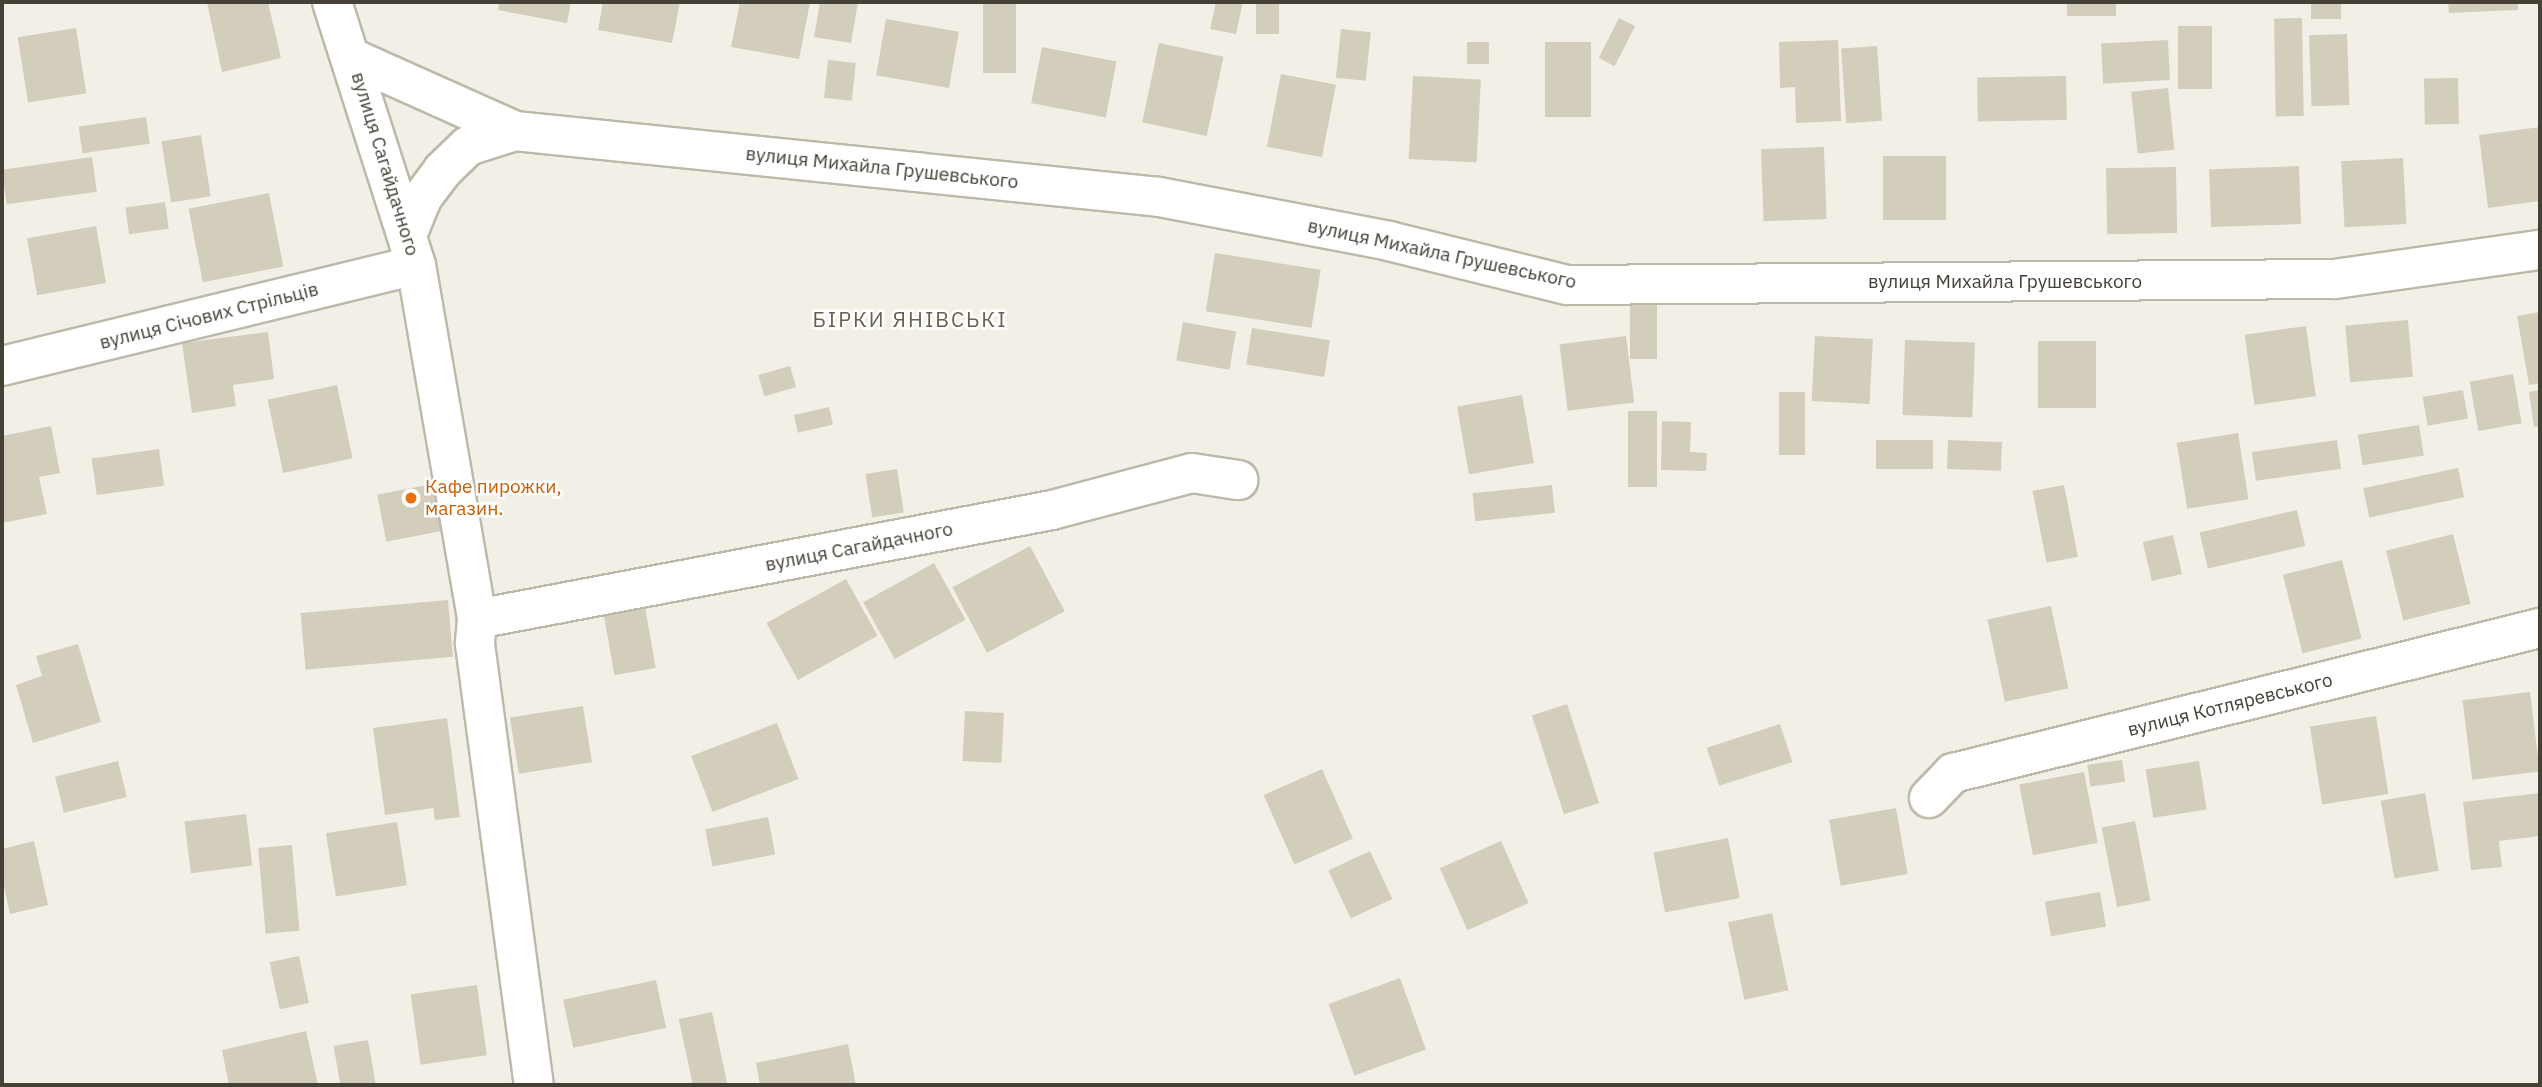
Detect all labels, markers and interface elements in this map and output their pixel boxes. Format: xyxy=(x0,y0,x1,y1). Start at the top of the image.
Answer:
street label: вулиця Сагайдачного xyxy=(346,69,424,259)
street label: вулиця Михайла Грушевського xyxy=(744,142,1020,194)
street label: вулиця Михайла Грушевського xyxy=(1306,214,1578,294)
street label: вулиця Михайла Грушевського xyxy=(1868,271,2142,293)
street label: вулиця Січових Стрільців xyxy=(97,278,321,354)
district label: БІРКИ ЯНІВСЬКІ xyxy=(814,306,1006,332)
place label: Кафе пирожки, магазин. xyxy=(425,476,562,520)
marker: Кафе пирожки, магазин. xyxy=(403,490,419,506)
street label: вулиця Сагайдачного xyxy=(763,518,955,576)
street label: вулиця Котляревського xyxy=(2125,669,2335,741)

